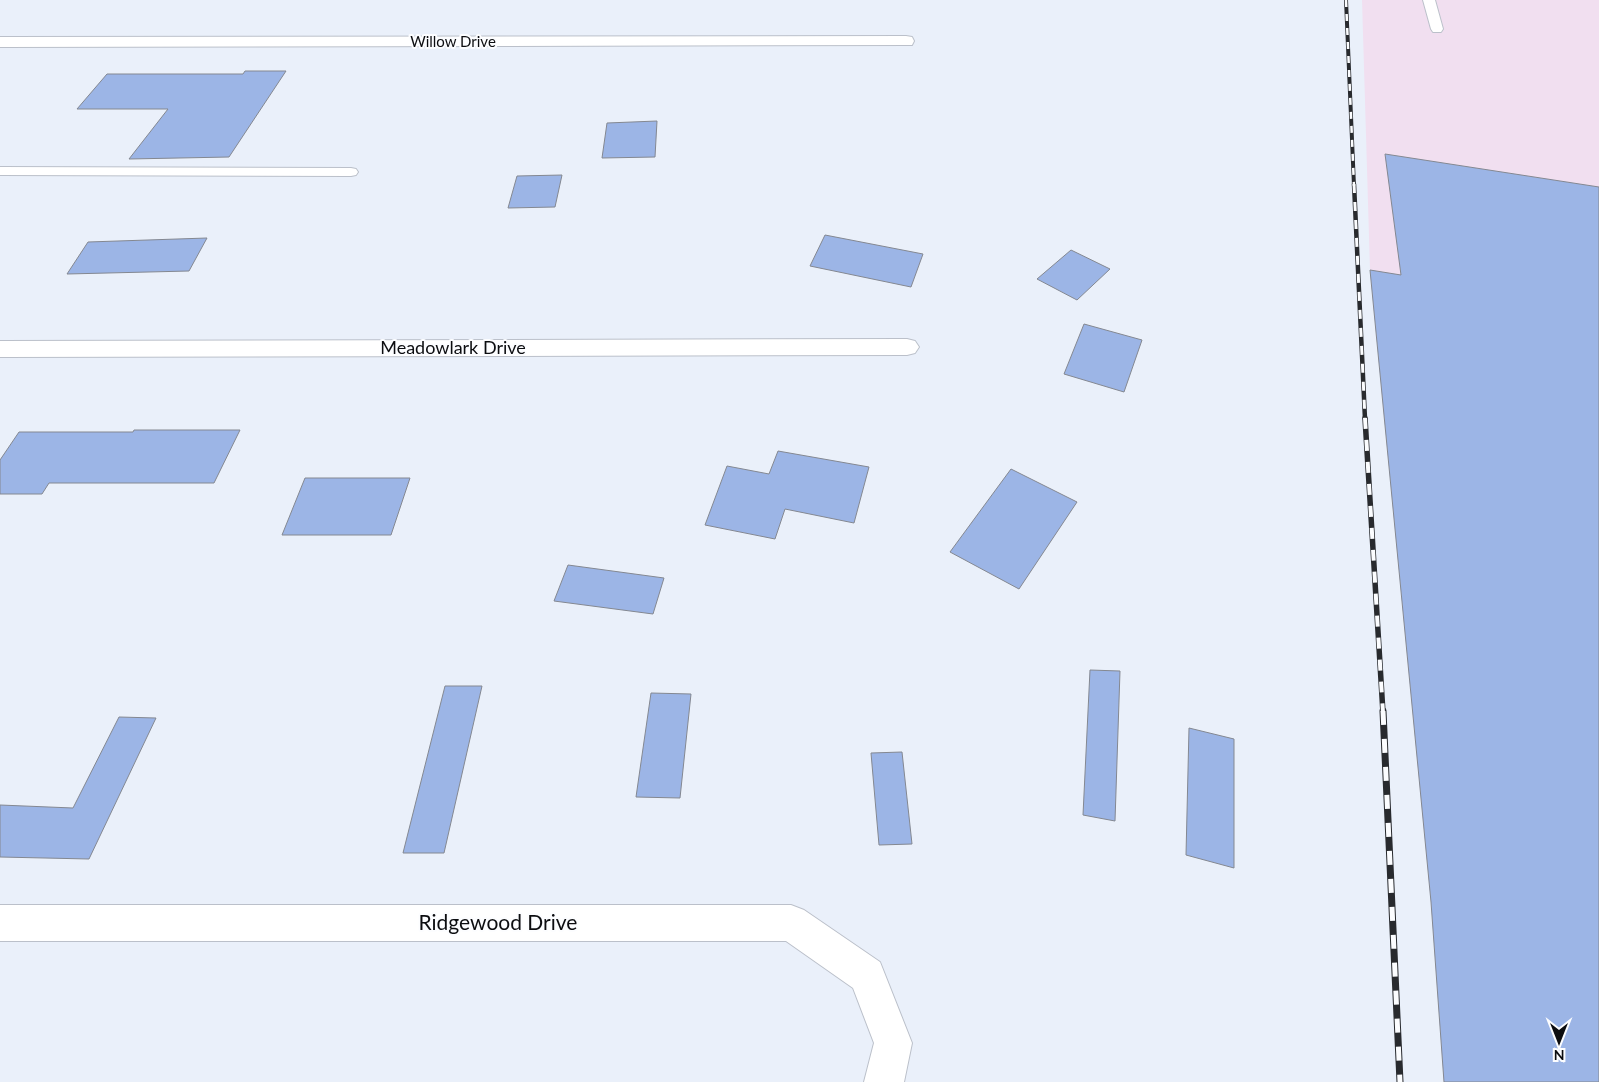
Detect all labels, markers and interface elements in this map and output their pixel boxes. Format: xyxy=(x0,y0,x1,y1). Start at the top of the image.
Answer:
street label: Willow Drive xyxy=(410,32,496,50)
street label: Meadowlark Drive xyxy=(380,336,526,358)
street label: Ridgewood Drive xyxy=(419,909,577,934)
north arrow xyxy=(1534,1017,1584,1067)
text: N xyxy=(1554,1047,1564,1064)

